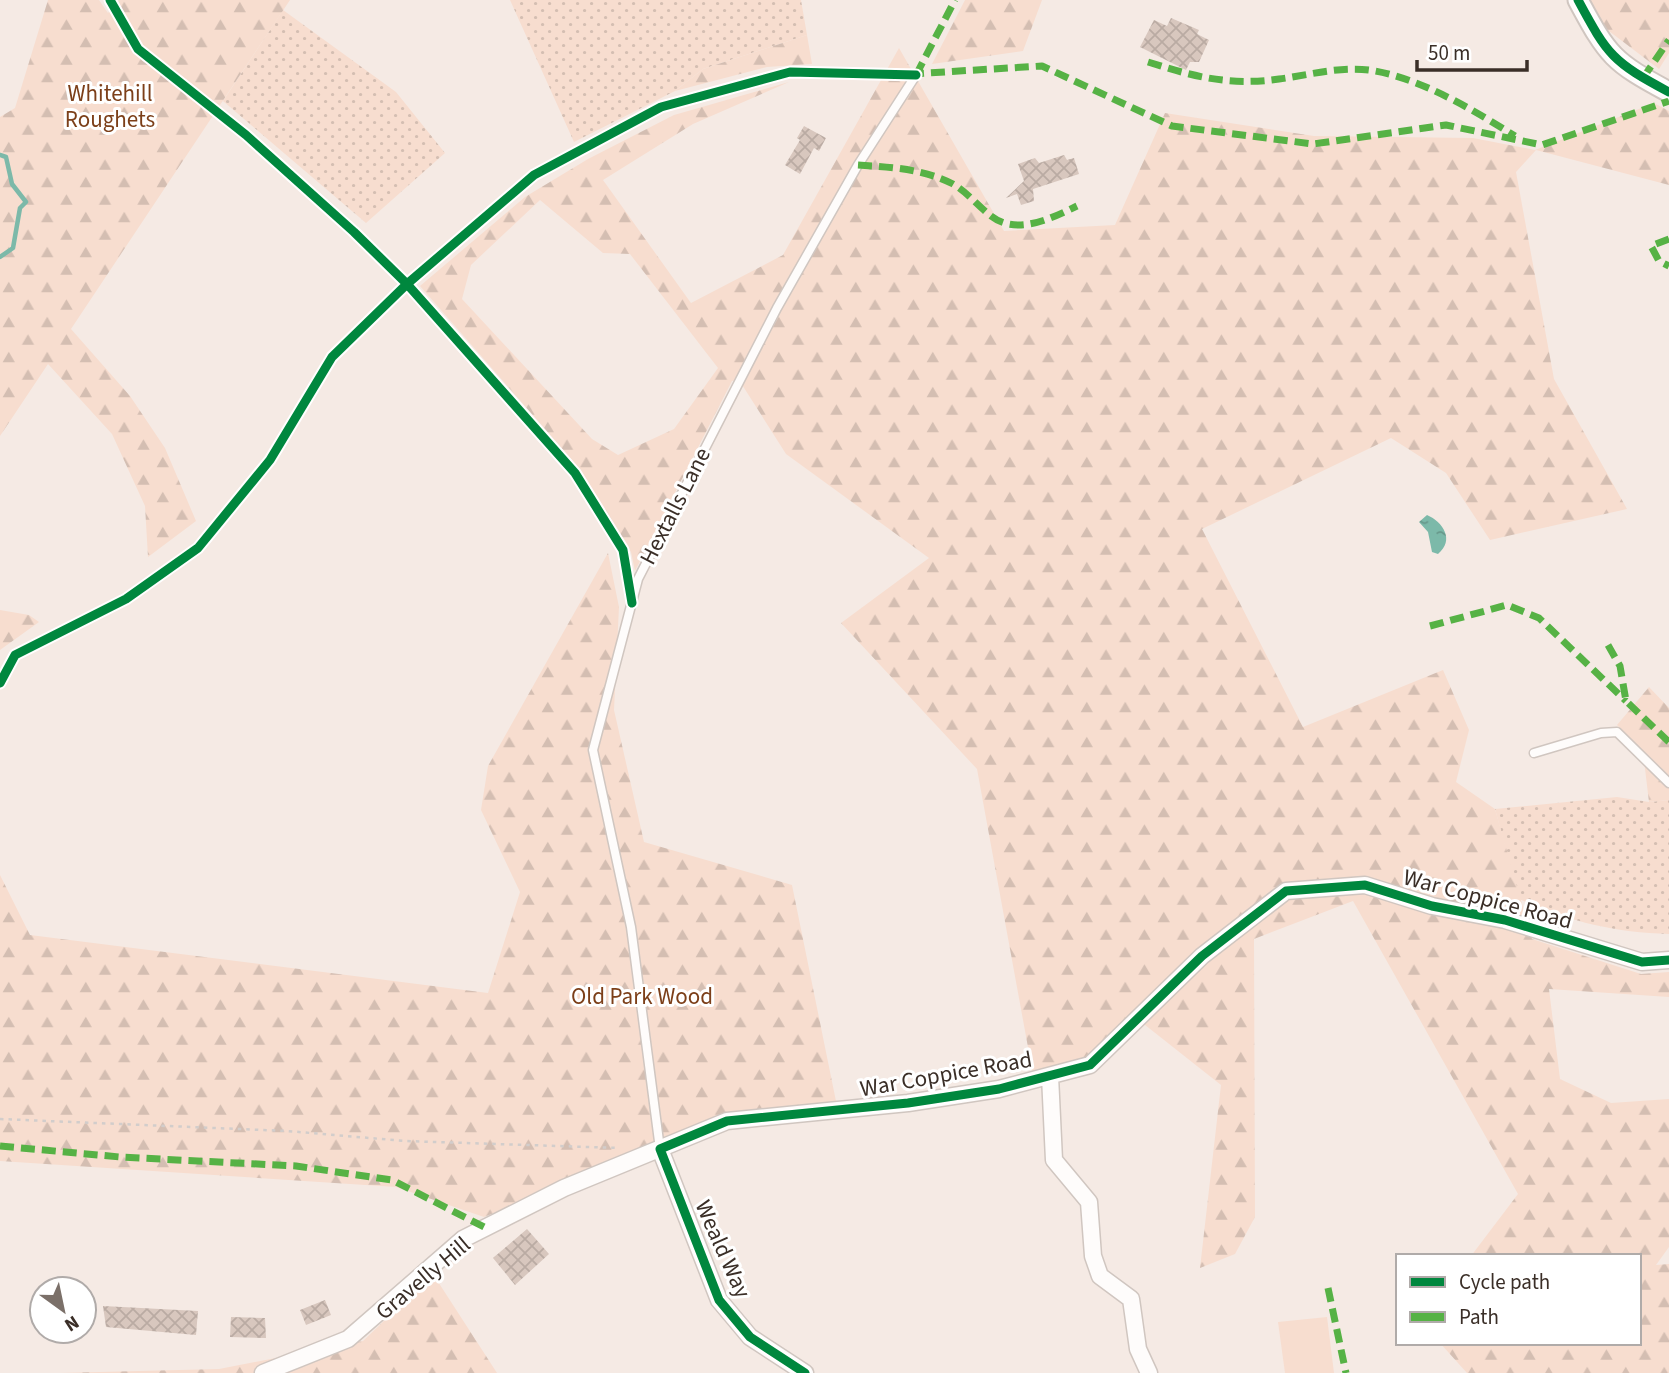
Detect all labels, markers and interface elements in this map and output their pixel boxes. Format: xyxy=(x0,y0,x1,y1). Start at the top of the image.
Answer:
scale bar xyxy=(1417,28,1527,72)
text: 50 m xyxy=(1428,38,1470,68)
park label: Whitehill Roughets xyxy=(65,77,155,136)
street label: Hextalls Lane xyxy=(631,442,719,570)
street label: War Coppice Road xyxy=(1400,861,1576,937)
park label: Old Park Wood xyxy=(571,980,713,1013)
street label: War Coppice Road xyxy=(857,1043,1035,1105)
street label: Weald Way xyxy=(687,1195,759,1303)
street label: Gravelly Hill xyxy=(368,1228,478,1328)
legend xyxy=(1396,1254,1641,1345)
text: Cycle path xyxy=(1459,1267,1550,1297)
north arrow xyxy=(28,1275,98,1345)
text: Path xyxy=(1459,1302,1499,1332)
text: N xyxy=(59,1308,84,1338)

